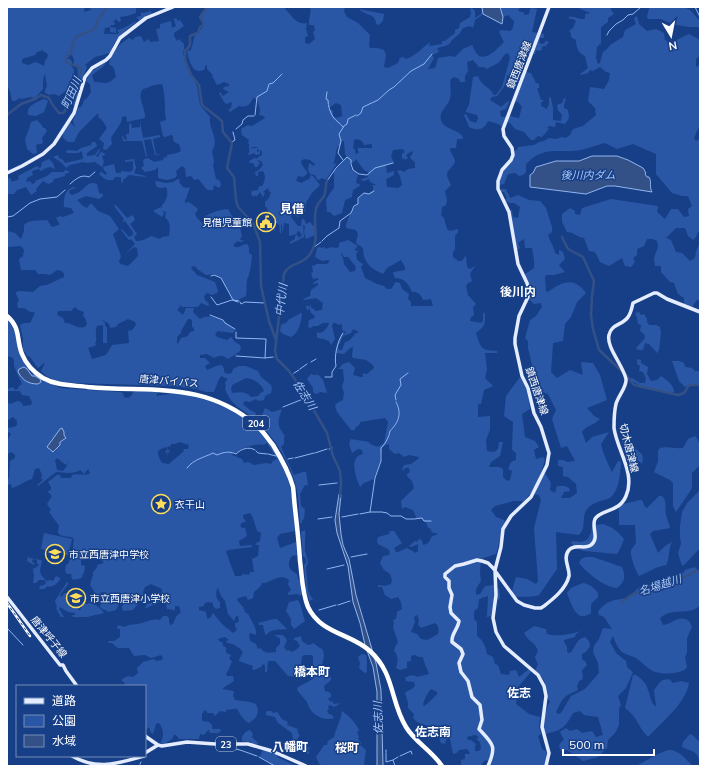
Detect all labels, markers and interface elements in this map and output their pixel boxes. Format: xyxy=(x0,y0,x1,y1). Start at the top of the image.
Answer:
north arrow xyxy=(651,16,691,56)
text: N xyxy=(667,38,678,53)
street label: 鎮西唐津線 xyxy=(504,39,534,91)
water label: 町田川 xyxy=(58,74,85,111)
water label: 後川内ダム xyxy=(561,168,616,182)
district label: 見借 xyxy=(280,201,304,216)
public building icon: 見借児童館 xyxy=(255,211,277,233)
place label: 見借児童館 xyxy=(202,216,252,229)
water label: 中代川 xyxy=(272,282,290,317)
district label: 後川内 xyxy=(500,284,536,299)
street label: 鎮西唐津線 xyxy=(523,365,551,417)
street label: 唐津バイパス xyxy=(139,372,199,390)
water label: 佐志川 xyxy=(290,377,320,414)
road number: 204 xyxy=(243,416,269,430)
street label: 切木唐津線 xyxy=(617,422,641,474)
place icon: 衣干山 xyxy=(150,493,172,515)
place label: 衣干山 xyxy=(174,498,205,511)
school or university icon: 市立西唐津中学校 xyxy=(44,543,66,565)
place label: 市立西唐津中学校 xyxy=(69,548,149,561)
water label: 名場越川 xyxy=(637,571,684,598)
school or university icon: 市立西唐津小学校 xyxy=(65,587,87,609)
place label: 市立西唐津小学校 xyxy=(90,592,170,605)
street label: 唐津呼子線 xyxy=(28,613,70,661)
district label: 橋本町 xyxy=(294,664,330,679)
legend xyxy=(16,685,146,757)
district label: 佐志 xyxy=(507,685,531,700)
text: 道路 xyxy=(52,693,76,708)
water label: 佐志川 xyxy=(370,700,386,735)
text: 公園 xyxy=(52,713,76,728)
district label: 佐志南 xyxy=(415,724,451,739)
scale bar xyxy=(563,731,654,757)
text: 水域 xyxy=(52,733,76,748)
road number: 23 xyxy=(216,737,236,751)
text: 500 m xyxy=(569,737,604,752)
district label: 八幡町 xyxy=(272,739,308,754)
district label: 桜町 xyxy=(335,740,359,755)

